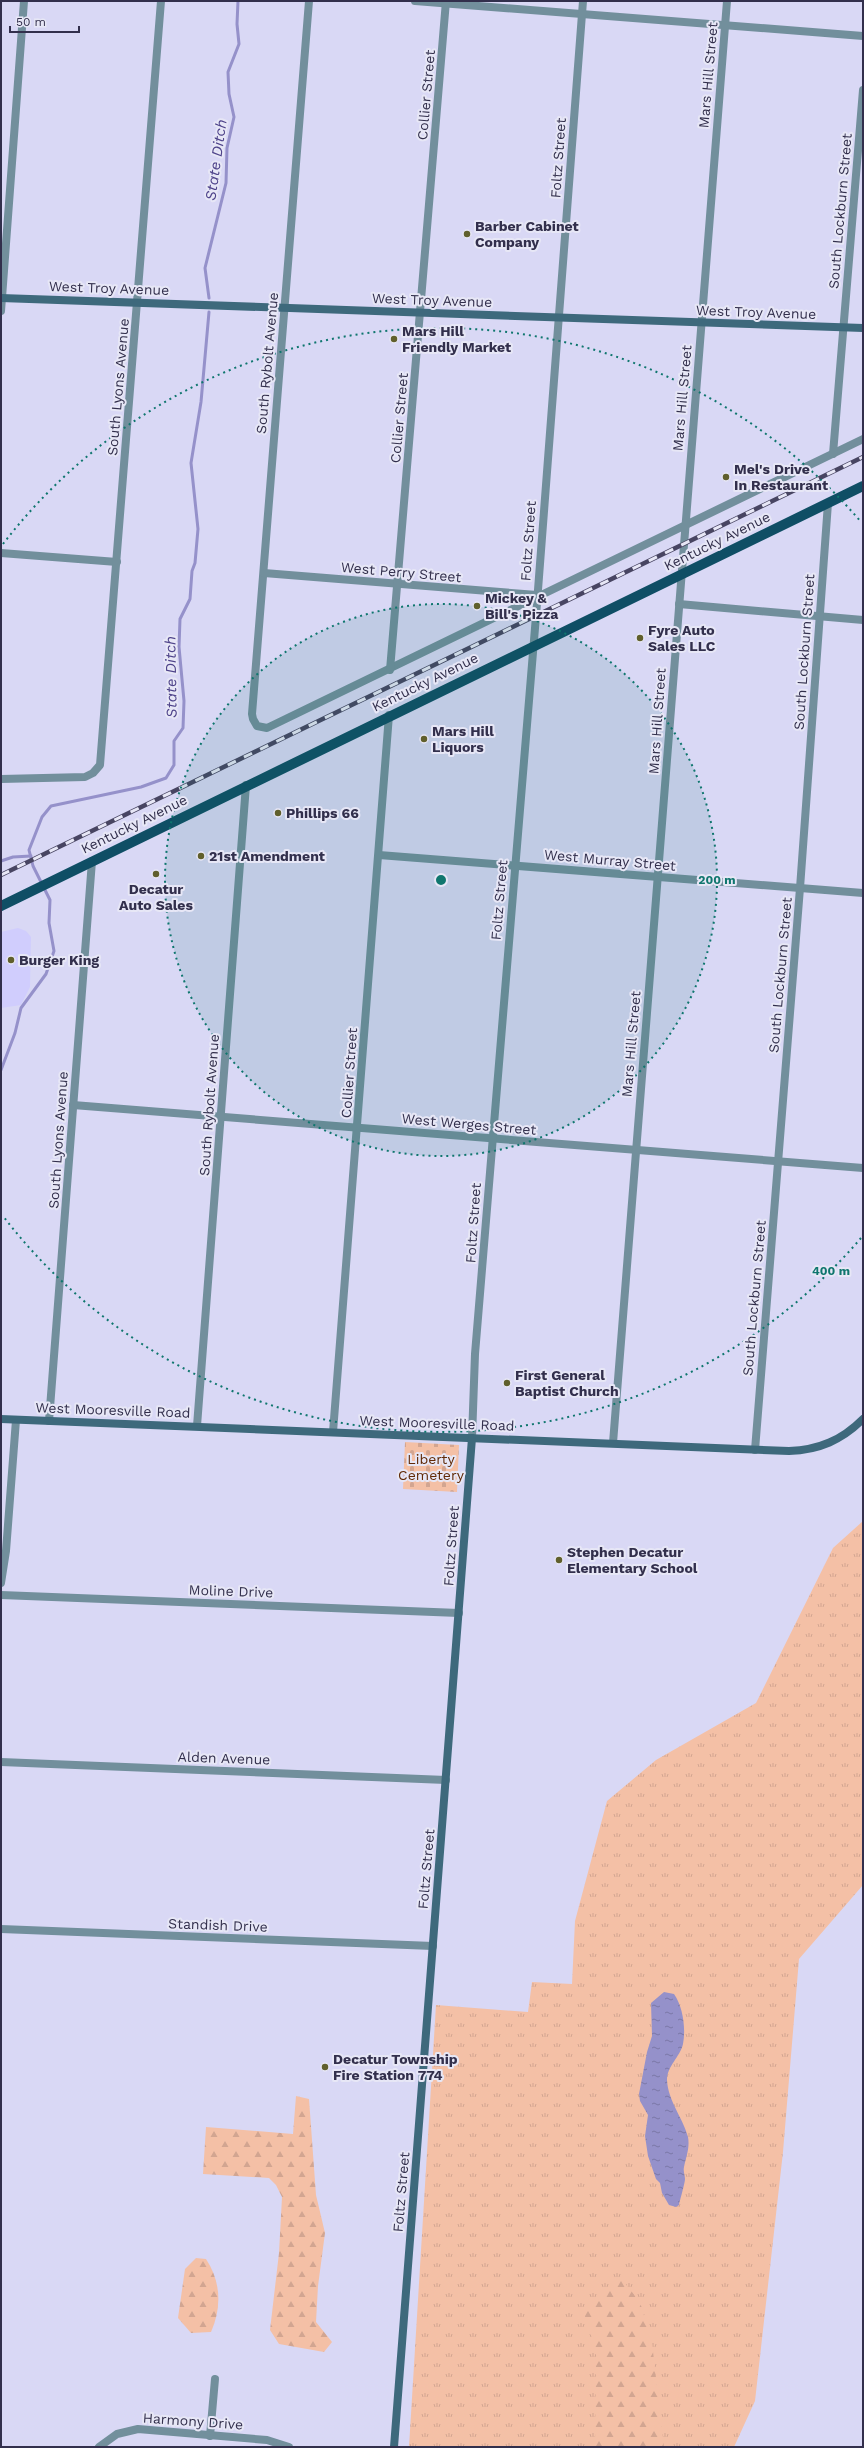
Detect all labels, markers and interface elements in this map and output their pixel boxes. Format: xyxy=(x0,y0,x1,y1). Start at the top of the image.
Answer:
scale bar xyxy=(10,8,79,34)
text: 50 m xyxy=(16,15,46,29)
street label: Mars Hill Street xyxy=(695,21,721,129)
street label: Collier Street xyxy=(414,49,438,141)
street label: Foltz Street xyxy=(547,117,569,199)
water label: State Ditch xyxy=(201,118,231,202)
street label: South Lockburn Street xyxy=(825,132,855,290)
place label: Barber Cabinet Company xyxy=(475,218,579,250)
marker: Barber Cabinet Company xyxy=(462,229,472,239)
street label: West Troy Avenue xyxy=(49,278,169,298)
street label: West Troy Avenue xyxy=(372,290,492,310)
street label: South Rybolt Avenue xyxy=(253,291,281,435)
street label: West Troy Avenue xyxy=(696,302,816,322)
street label: South Lyons Avenue xyxy=(104,318,132,456)
place label: Mars Hill Friendly Market xyxy=(402,323,511,355)
marker: Mars Hill Friendly Market xyxy=(389,334,399,344)
street label: Mars Hill Street xyxy=(669,344,695,452)
street label: Collier Street xyxy=(387,372,411,464)
place label: Mel's Drive In Restaurant xyxy=(734,461,828,493)
marker: Mel's Drive In Restaurant xyxy=(721,472,731,482)
street label: Foltz Street xyxy=(517,500,539,582)
street label: Kentucky Avenue xyxy=(661,508,773,574)
street label: West Perry Street xyxy=(340,559,462,585)
street label: South Lockburn Street xyxy=(791,573,817,731)
place label: Mickey & Bill's Pizza xyxy=(485,590,559,622)
marker: Mickey & Bill's Pizza xyxy=(472,601,482,611)
place label: Fyre Auto Sales LLC xyxy=(648,622,716,654)
marker: Fyre Auto Sales LLC xyxy=(635,633,645,643)
water label: State Ditch xyxy=(161,636,181,718)
street label: Kentucky Avenue xyxy=(369,649,481,715)
street label: Mars Hill Street xyxy=(645,667,669,775)
place label: Mars Hill Liquors xyxy=(432,723,494,755)
marker: Mars Hill Liquors xyxy=(419,734,429,744)
street label: Kentucky Avenue xyxy=(78,791,190,857)
place label: Phillips 66 xyxy=(286,805,359,821)
marker: Phillips 66 xyxy=(273,808,283,818)
street label: West Murray Street xyxy=(544,846,677,874)
place label: 21st Amendment xyxy=(209,848,325,864)
marker: 21st Amendment xyxy=(196,851,206,861)
street label: Foltz Street xyxy=(488,859,510,941)
marker: Decatur Auto Sales xyxy=(151,869,161,879)
centre of rings xyxy=(434,873,448,887)
text: 200 m xyxy=(698,873,736,887)
place label: Decatur Auto Sales xyxy=(119,881,193,913)
street label: South Lockburn Street xyxy=(765,896,795,1054)
place label: Burger King xyxy=(19,952,99,968)
marker: Burger King xyxy=(6,955,16,965)
street label: Mars Hill Street xyxy=(618,990,644,1098)
street label: Collier Street xyxy=(338,1027,360,1119)
street label: South Rybolt Avenue xyxy=(196,1034,222,1176)
street label: South Lyons Avenue xyxy=(45,1071,71,1209)
street label: West Werges Street xyxy=(401,1110,537,1138)
street label: Foltz Street xyxy=(462,1182,484,1264)
street label: South Lockburn Street xyxy=(739,1219,769,1377)
text: 400 m xyxy=(812,1264,850,1278)
place label: First General Baptist Church xyxy=(515,1367,619,1399)
marker: First General Baptist Church xyxy=(502,1378,512,1388)
street label: West Mooresville Road xyxy=(35,1399,191,1421)
street label: West Mooresville Road xyxy=(359,1412,515,1434)
park label: Liberty Cemetery xyxy=(398,1451,465,1483)
street label: Foltz Street xyxy=(440,1505,462,1587)
place label: Stephen Decatur Elementary School xyxy=(567,1544,698,1576)
marker: Stephen Decatur Elementary School xyxy=(554,1555,564,1565)
street label: Moline Drive xyxy=(188,1582,274,1600)
street label: Alden Avenue xyxy=(177,1748,271,1768)
street label: Foltz Street xyxy=(415,1828,437,1910)
street label: Standish Drive xyxy=(168,1915,268,1935)
place label: Decatur Township Fire Station 774 xyxy=(333,2051,458,2083)
marker: Decatur Township Fire Station 774 xyxy=(320,2062,330,2072)
street label: Foltz Street xyxy=(390,2151,412,2233)
street label: Harmony Drive xyxy=(142,2410,244,2432)

